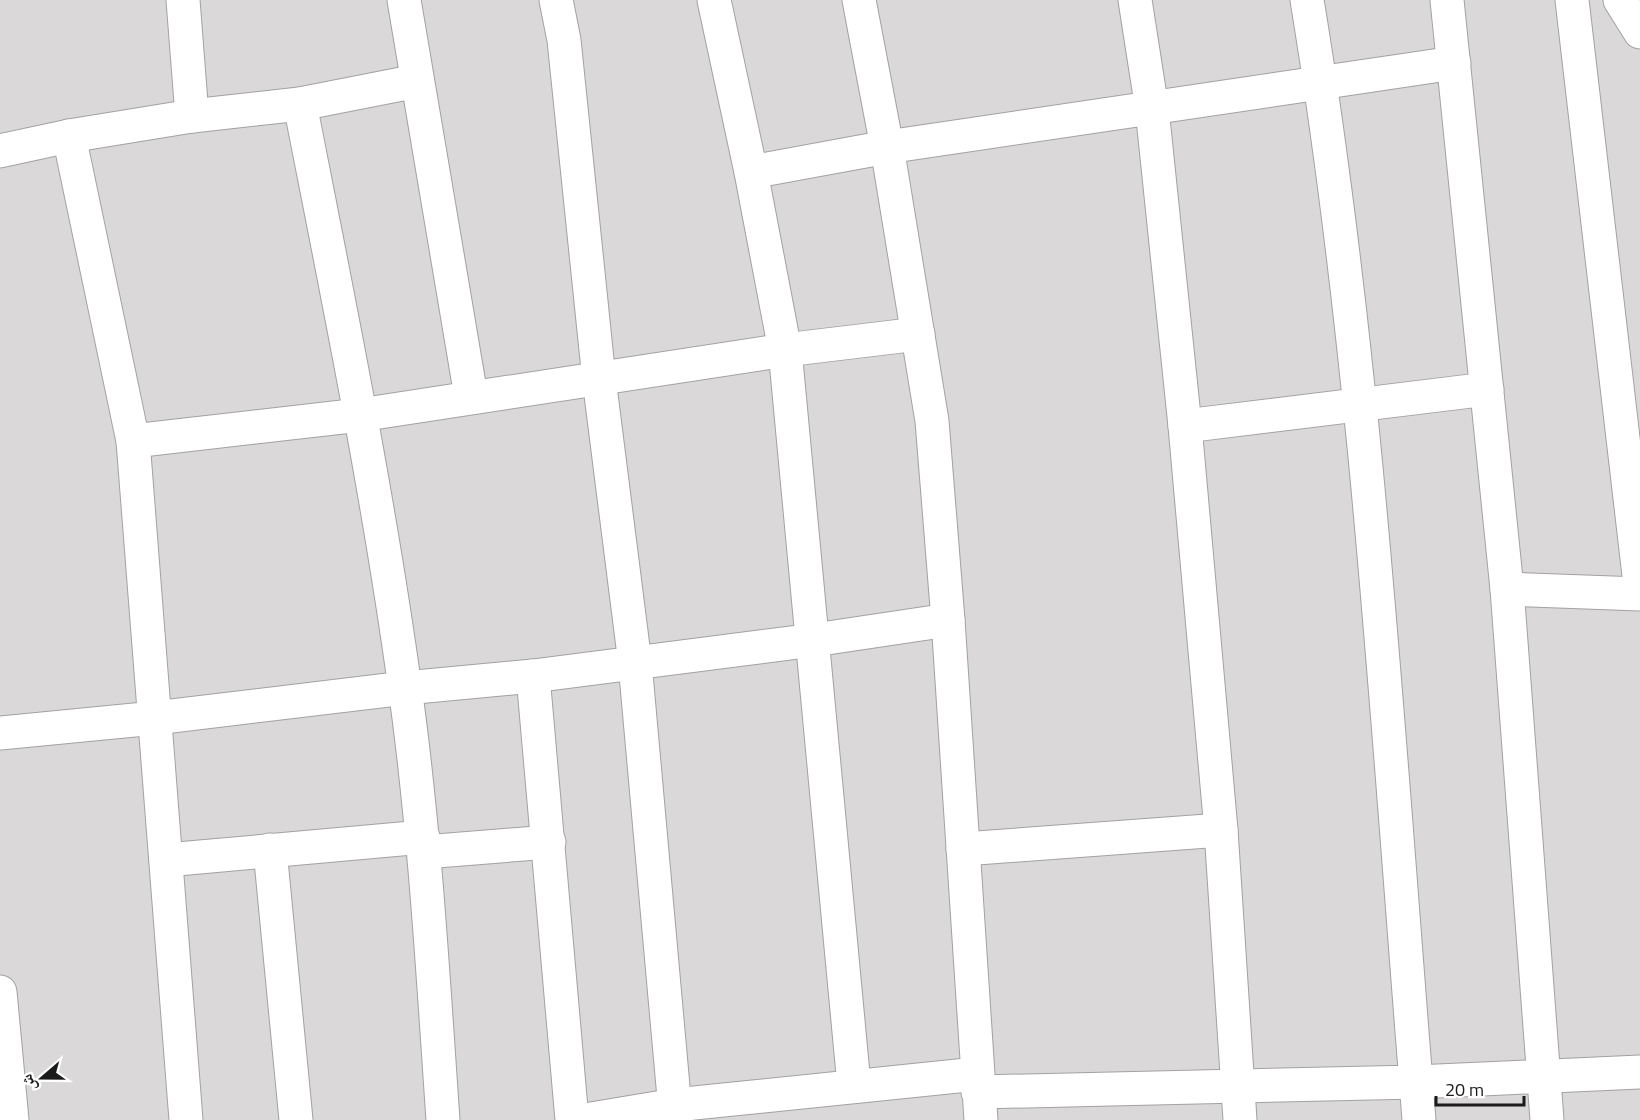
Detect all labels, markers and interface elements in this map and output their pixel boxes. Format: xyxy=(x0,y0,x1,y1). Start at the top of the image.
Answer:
north arrow xyxy=(12,1048,72,1108)
scale bar xyxy=(1436,1069,1524,1107)
text: ش xyxy=(14,1071,42,1095)
text: 20 m xyxy=(1445,1076,1484,1103)

